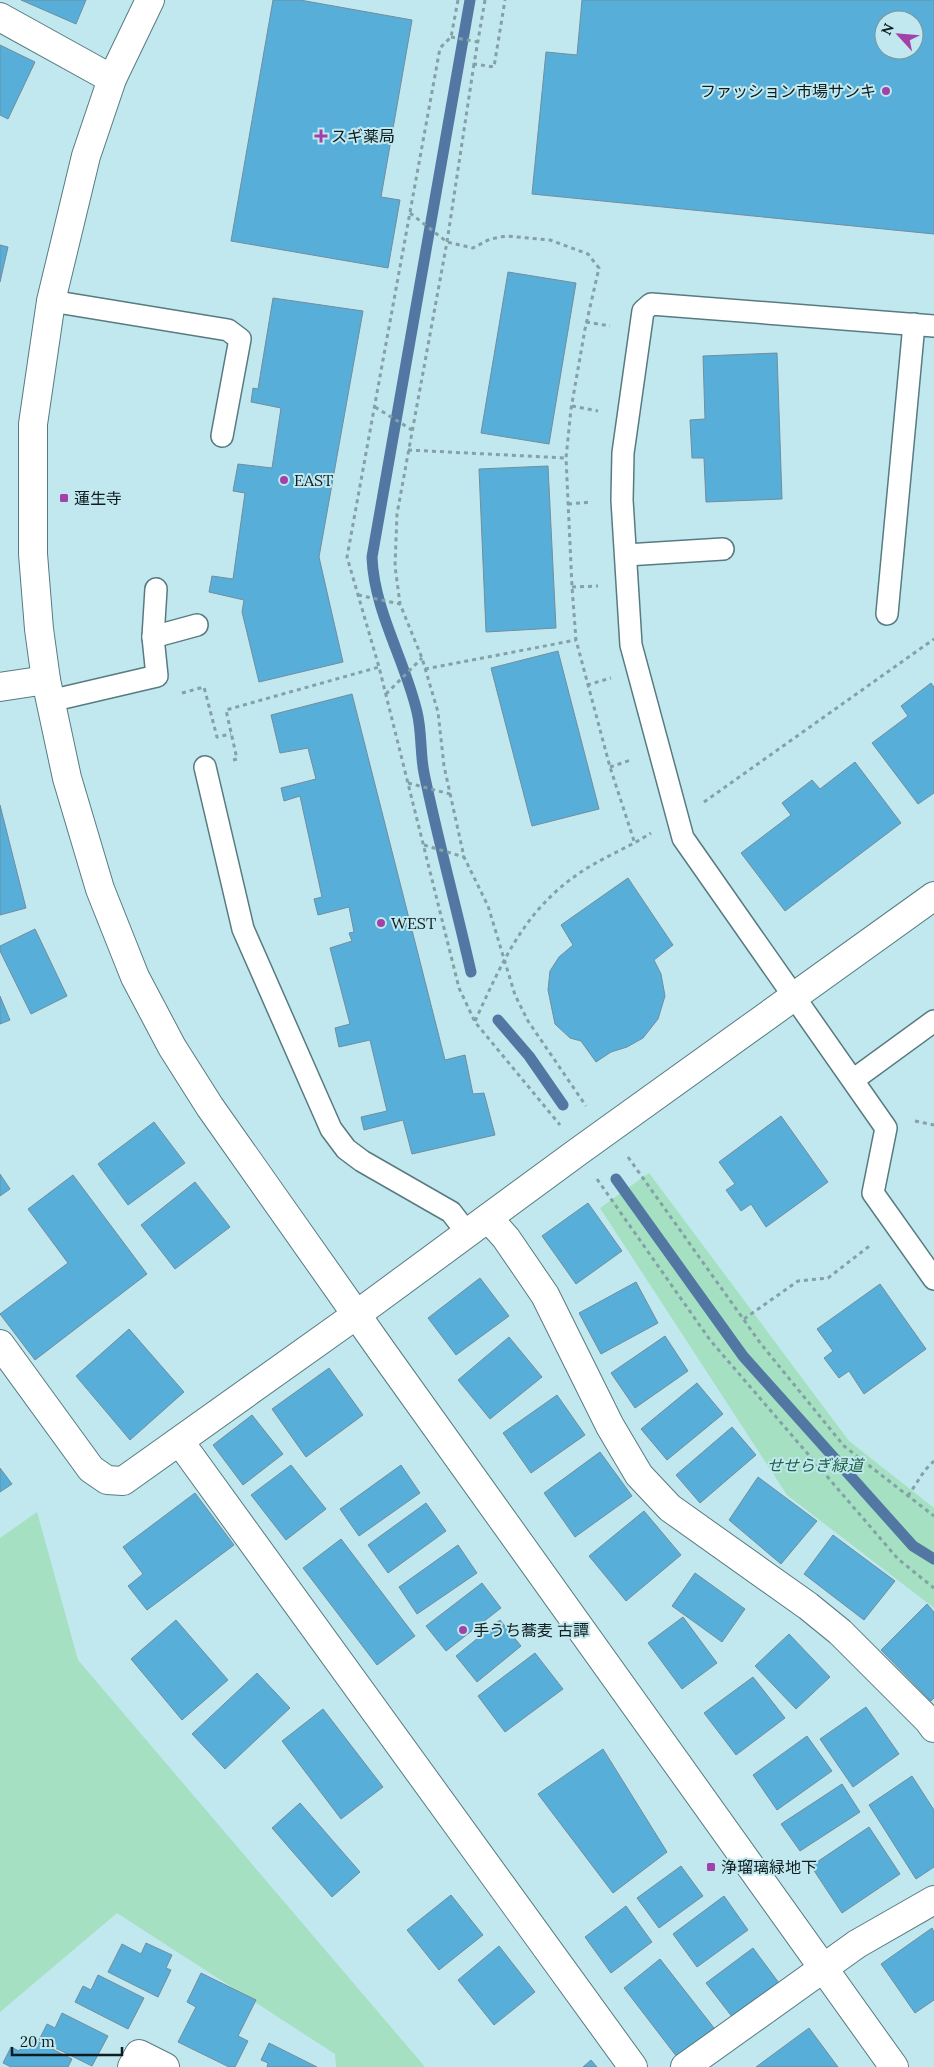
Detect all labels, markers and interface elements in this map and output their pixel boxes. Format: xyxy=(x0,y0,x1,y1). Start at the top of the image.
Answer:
north arrow xyxy=(874,10,924,60)
text: N xyxy=(877,20,898,38)
place label: ファッション市場サンキ xyxy=(700,81,876,101)
marker: ファッション市場サンキ xyxy=(880,85,892,97)
place label: スギ薬局 xyxy=(331,126,395,146)
marker: スギ薬局 xyxy=(315,130,327,142)
place label: EAST xyxy=(294,470,333,490)
marker: EAST xyxy=(278,474,290,486)
place label: 蓮生寺 xyxy=(74,488,122,508)
marker: 蓮生寺 xyxy=(58,492,70,504)
place label: WEST xyxy=(391,913,436,933)
marker: WEST xyxy=(375,917,387,929)
park label: せせらぎ緑道 xyxy=(767,1455,866,1475)
place label: 手うち蕎麦 古譚 xyxy=(473,1620,589,1640)
marker: 手うち蕎麦 古譚 xyxy=(457,1624,469,1636)
place label: 浄瑠璃緑地下 xyxy=(721,1857,817,1877)
marker: 浄瑠璃緑地下 xyxy=(705,1861,717,1873)
scale bar xyxy=(12,2024,122,2056)
text: 20 m xyxy=(20,2032,55,2051)

